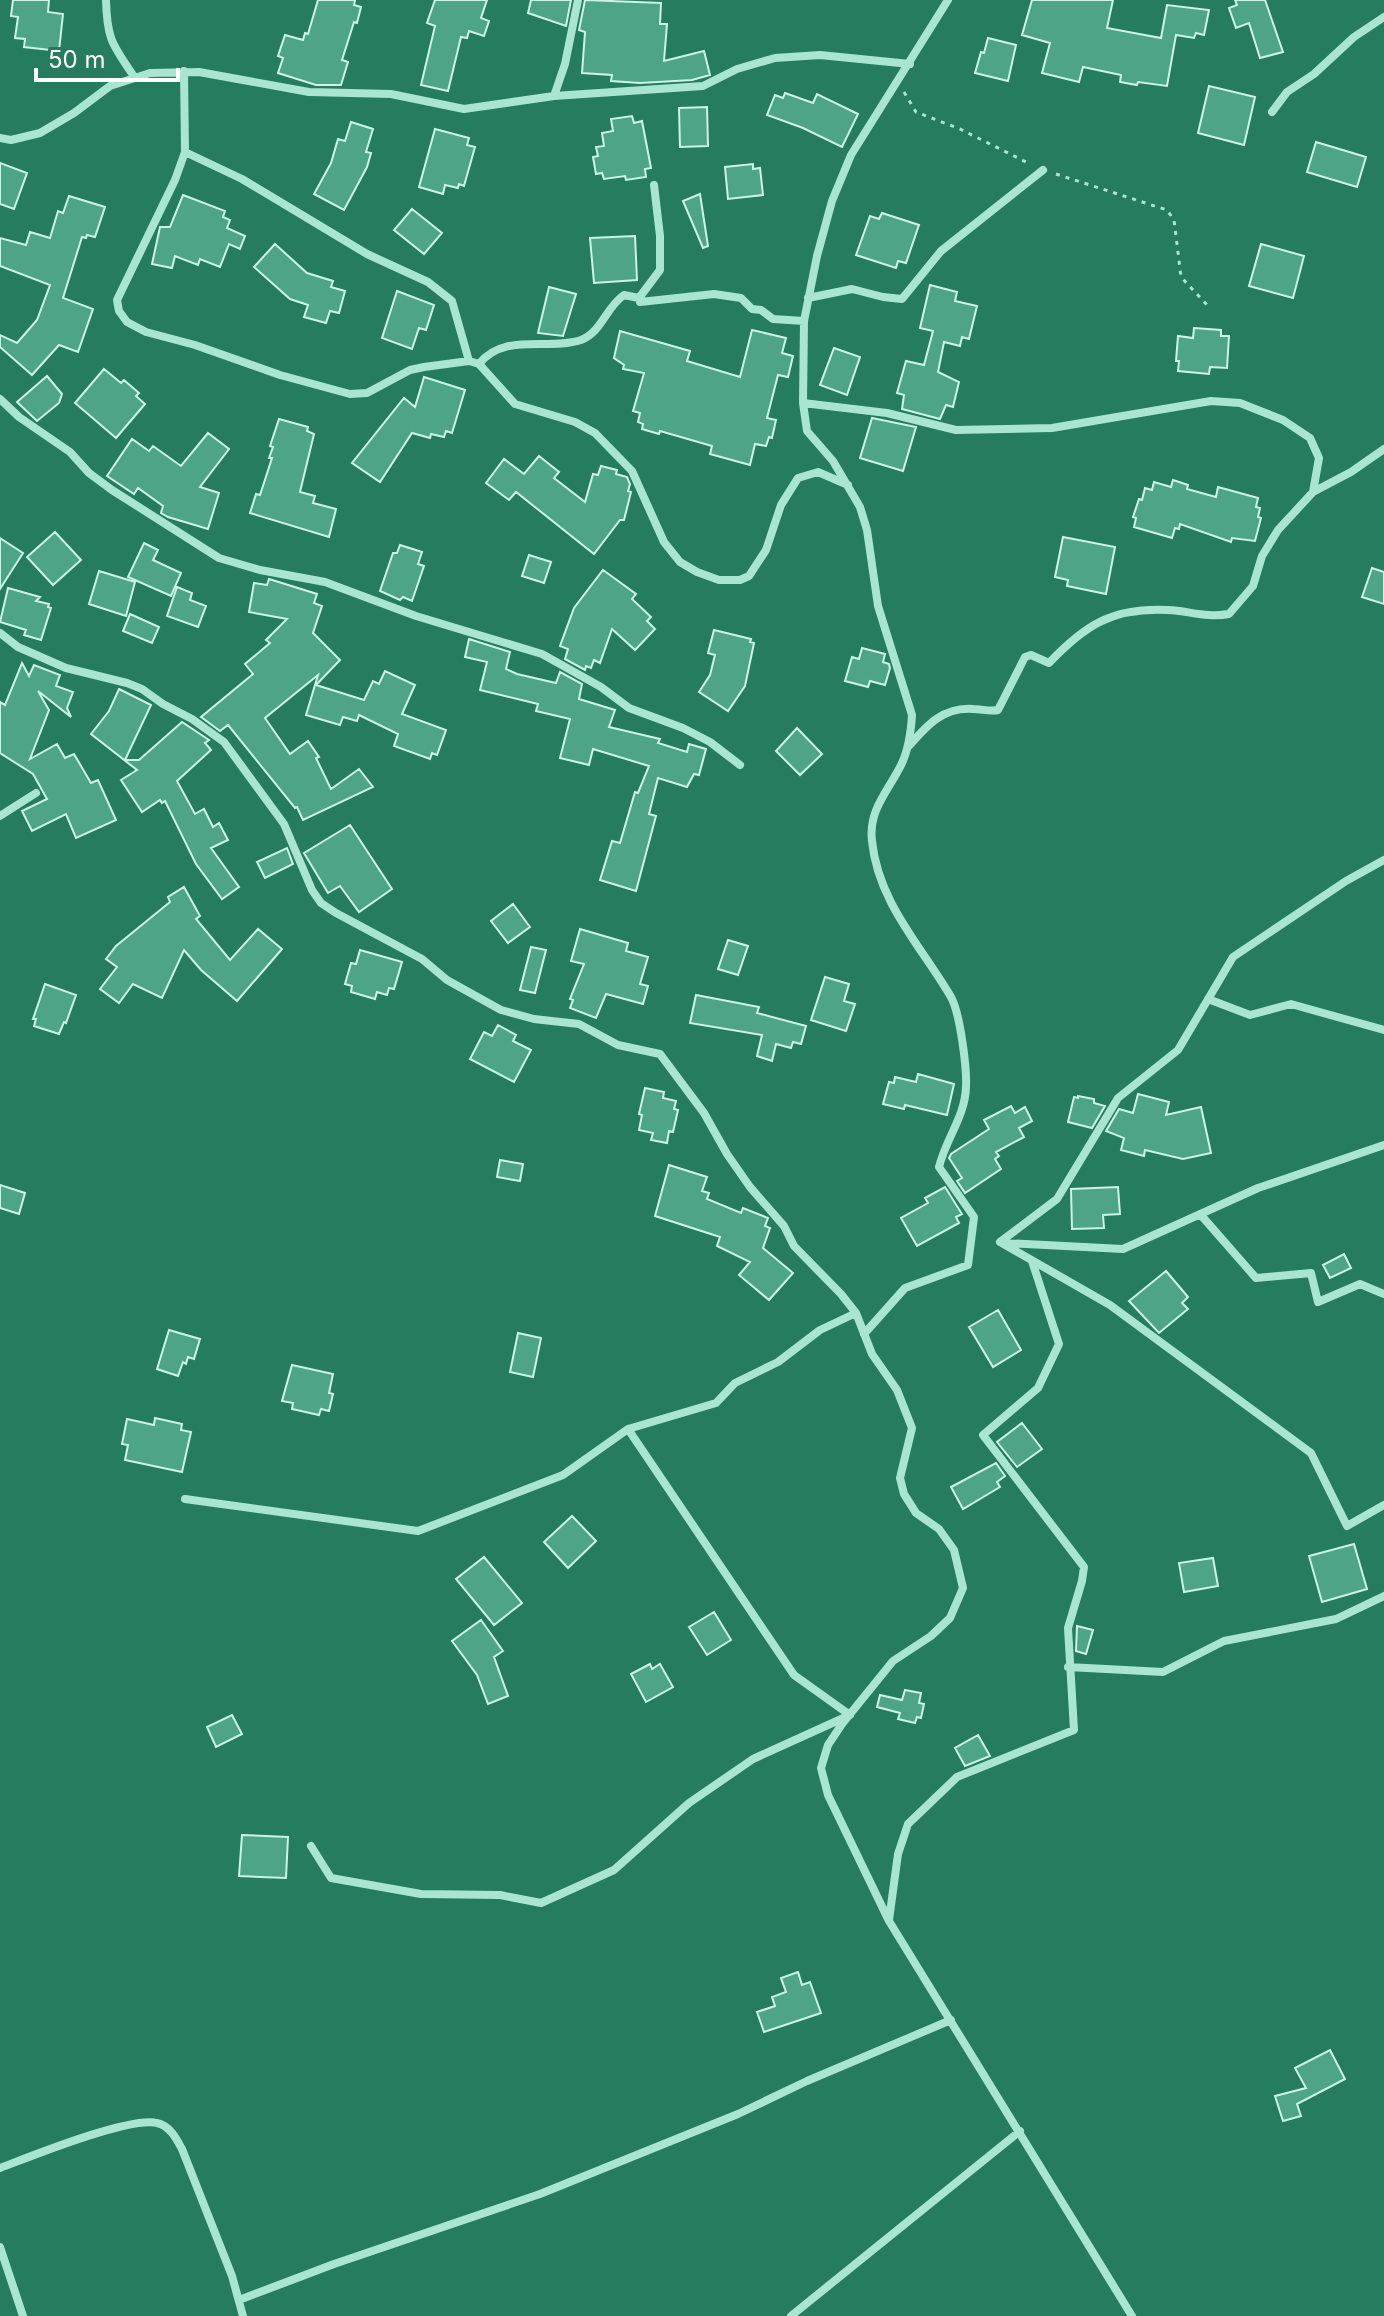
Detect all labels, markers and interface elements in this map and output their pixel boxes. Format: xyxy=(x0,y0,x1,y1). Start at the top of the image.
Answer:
scale bar xyxy=(36,32,178,82)
text: 50 m xyxy=(48,45,106,74)

